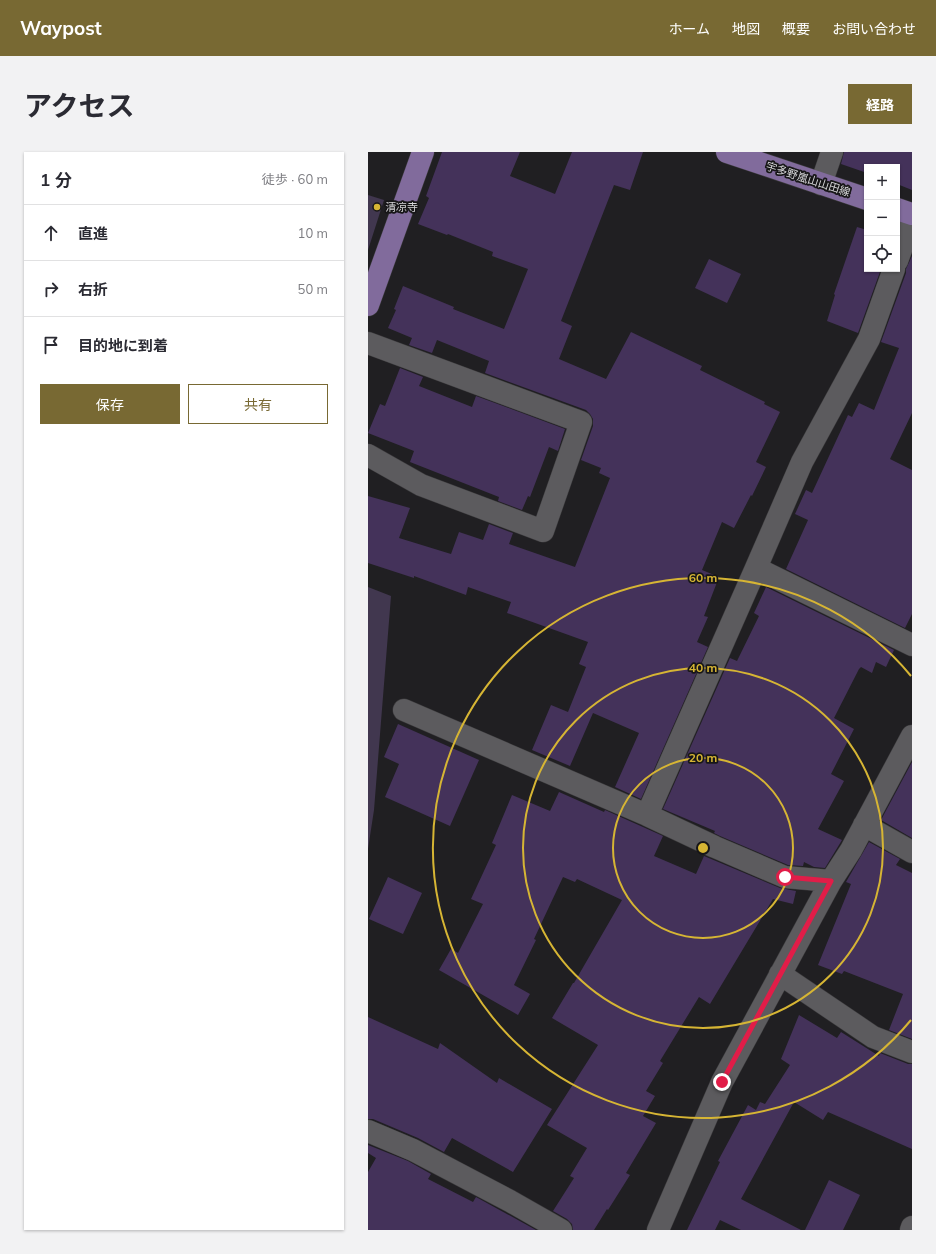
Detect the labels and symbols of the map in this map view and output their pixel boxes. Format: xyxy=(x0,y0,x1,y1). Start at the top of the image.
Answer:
street label: 宇多野嵐山山田線 xyxy=(764,159,852,199)
place label: 清凉寺 xyxy=(385,200,418,214)
marker: 清凉寺 xyxy=(372,202,382,212)
text: 60 m xyxy=(689,570,717,585)
text: 40 m xyxy=(689,660,717,675)
text: 20 m xyxy=(689,750,717,765)
centre of rings xyxy=(696,841,710,855)
route start xyxy=(776,868,794,886)
route end xyxy=(713,1073,731,1091)

